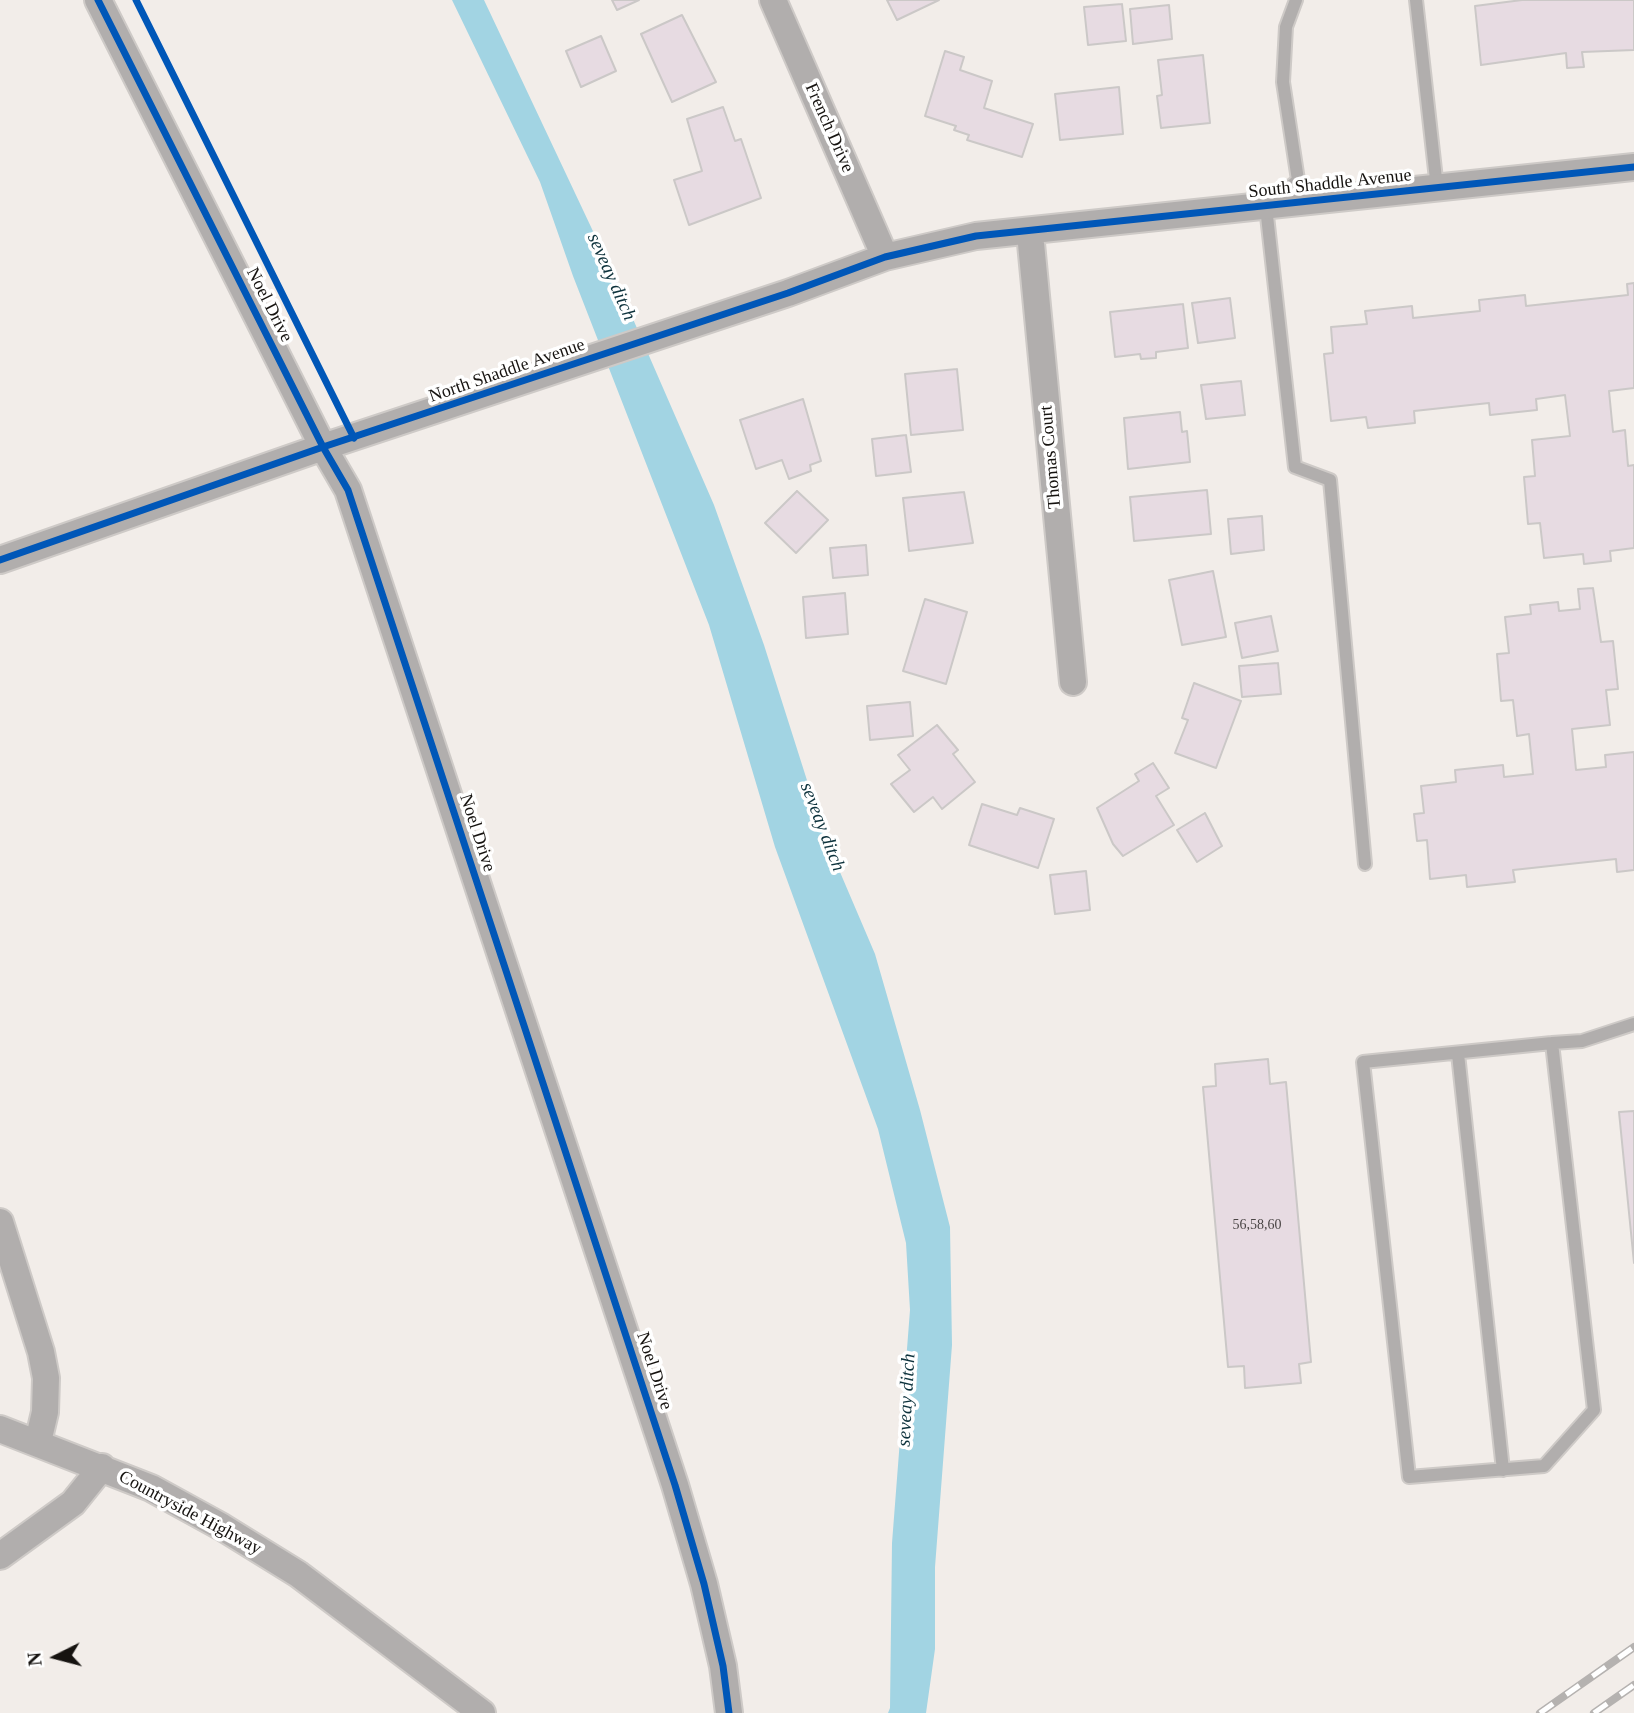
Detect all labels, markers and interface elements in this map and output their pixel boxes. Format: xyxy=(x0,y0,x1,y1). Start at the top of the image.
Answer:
street label: French Drive xyxy=(800,80,858,176)
street label: South Shaddle Avenue xyxy=(1247,165,1413,203)
water label: seveay ditch xyxy=(582,230,640,324)
street label: Noel Drive xyxy=(241,264,297,346)
street label: North Shaddle Avenue xyxy=(426,334,588,408)
street label: Thomas Court xyxy=(1036,405,1066,509)
water label: seveay ditch xyxy=(795,779,849,875)
street label: Noel Drive xyxy=(454,791,500,875)
house number: 56,58,60 xyxy=(1232,1217,1282,1233)
street label: Noel Drive xyxy=(631,1329,677,1413)
water label: seveay ditch xyxy=(893,1353,921,1447)
street label: Countryside Highway xyxy=(115,1466,265,1560)
north arrow xyxy=(21,1622,91,1692)
text: N xyxy=(23,1651,46,1667)

